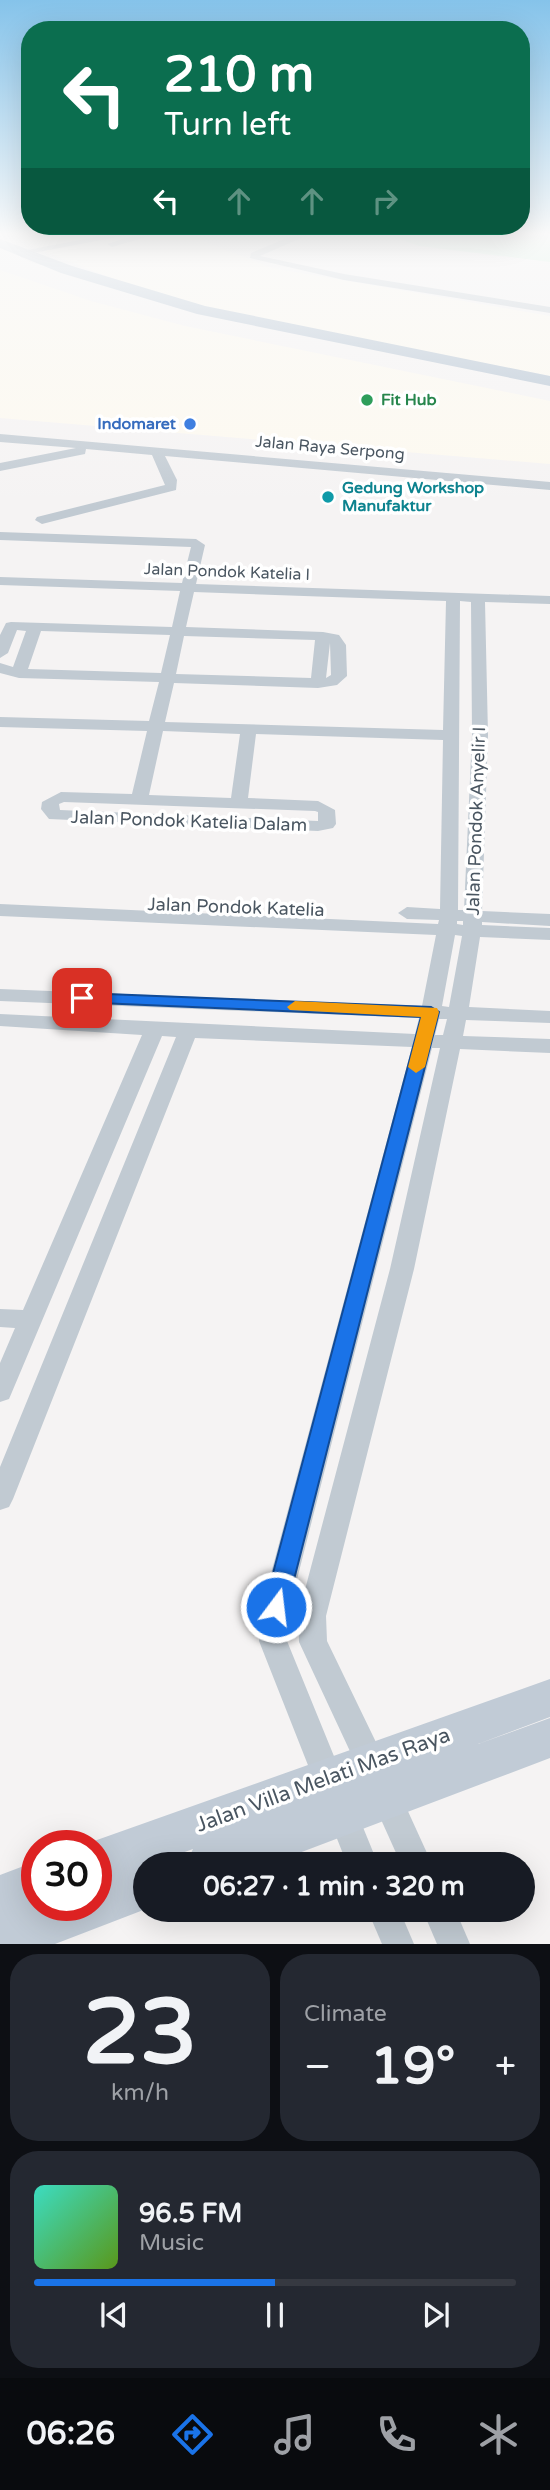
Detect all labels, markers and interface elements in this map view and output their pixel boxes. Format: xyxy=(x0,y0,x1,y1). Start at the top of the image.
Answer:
text: 210 m xyxy=(164,46,314,105)
icon: left xyxy=(49,49,140,140)
text: Turn left xyxy=(164,106,291,144)
icon: left xyxy=(147,182,185,220)
icon: ahead xyxy=(220,182,258,220)
icon: ahead xyxy=(293,182,331,220)
icon: right xyxy=(366,182,404,220)
place label: Fit Hub xyxy=(381,390,437,410)
marker: Fit Hub xyxy=(359,392,375,408)
place label: Indomaret xyxy=(97,414,177,434)
marker: Indomaret xyxy=(182,416,198,432)
street label: Jalan Raya Serpong xyxy=(254,432,406,464)
place label: Gedung Workshop Manufaktur xyxy=(342,478,484,516)
marker: Gedung Workshop Manufaktur xyxy=(320,489,336,505)
street label: Jalan Pondok Katelia I xyxy=(144,559,310,585)
street label: Jalan Pondok Anyelir I xyxy=(462,726,490,916)
street label: Jalan Pondok Katelia Dalam xyxy=(70,806,308,836)
street label: Jalan Pondok Katelia xyxy=(147,893,325,921)
pin xyxy=(52,968,112,1028)
icon: arrive xyxy=(63,979,101,1017)
position arrow xyxy=(239,1570,313,1644)
street label: Jalan Villa Melati Mas Raya xyxy=(192,1722,454,1838)
speed limit sign: 30 xyxy=(21,1830,112,1921)
text: 06:27 · 1 min · 320 m xyxy=(203,1871,465,1902)
text: 23 xyxy=(83,1978,197,2088)
text: Climate xyxy=(304,2000,387,2028)
text: 19° xyxy=(370,2035,455,2098)
text: − xyxy=(304,2044,331,2090)
text: + xyxy=(495,2044,516,2090)
text: km/h xyxy=(111,2079,169,2107)
text: 96.5 FM xyxy=(139,2198,242,2229)
text: Music xyxy=(139,2229,204,2257)
icon: previous xyxy=(95,2296,133,2334)
icon: pause xyxy=(256,2296,294,2334)
icon: next xyxy=(417,2296,455,2334)
icon: directions xyxy=(168,2410,217,2459)
icon: music xyxy=(270,2410,319,2459)
icon: phone xyxy=(372,2410,421,2459)
icon: climate xyxy=(474,2410,523,2459)
text: 06:26 xyxy=(27,2415,115,2453)

